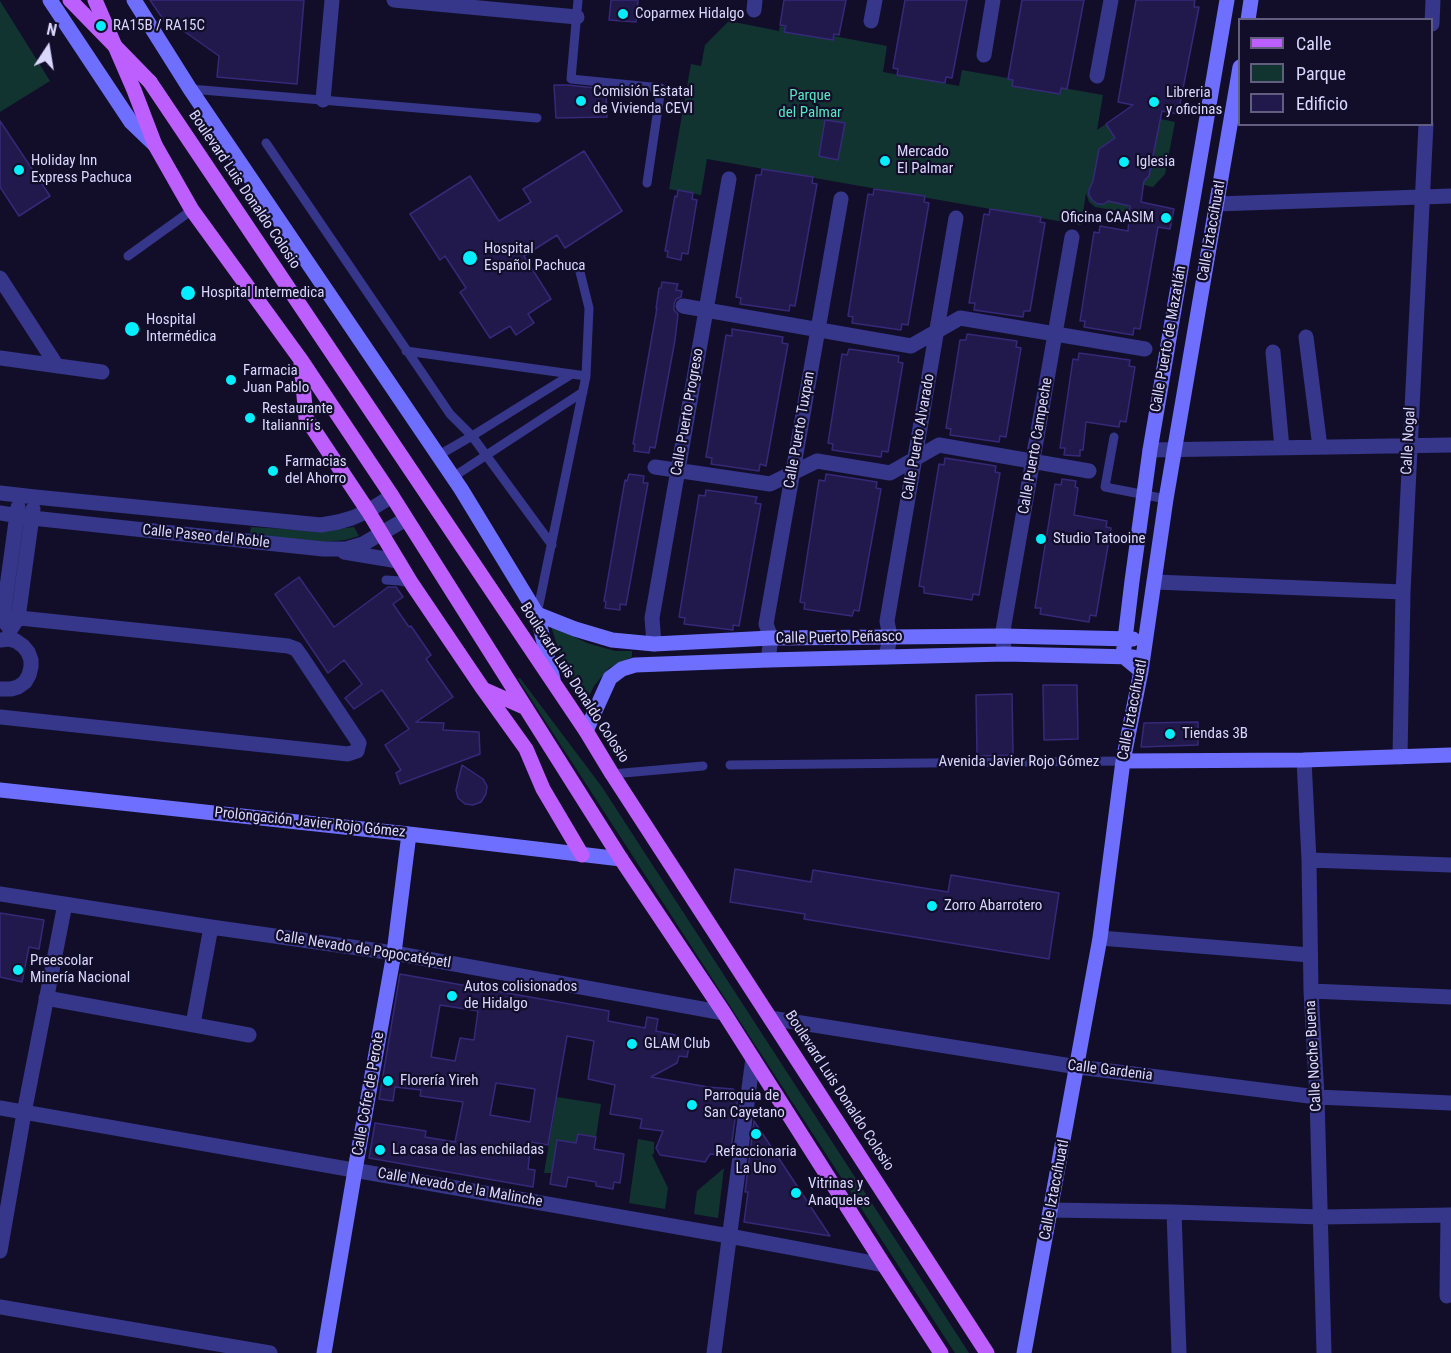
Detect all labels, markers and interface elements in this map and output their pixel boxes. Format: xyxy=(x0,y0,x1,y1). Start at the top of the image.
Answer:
place label: Coparmex Hidalgo xyxy=(635,5,744,23)
marker: Coparmex Hidalgo xyxy=(616,7,630,21)
place label: RA15B / RA15C xyxy=(113,17,205,35)
north arrow xyxy=(18,18,78,78)
legend xyxy=(1238,18,1433,126)
marker: RA15B / RA15C xyxy=(94,19,108,33)
text: N xyxy=(45,20,59,40)
text: Calle xyxy=(1296,33,1332,54)
text: Parque xyxy=(1296,63,1346,84)
place label: Comisión Estatal de Vivienda CEVI xyxy=(593,83,693,118)
place label: Libreria y oficinas xyxy=(1166,84,1222,119)
park label: Parque del Palmar xyxy=(778,87,842,122)
text: Edificio xyxy=(1296,93,1348,114)
marker: Comisión Estatal de Vivienda CEVI xyxy=(574,94,588,108)
marker: Libreria y oficinas xyxy=(1147,95,1161,109)
street label: Boulevard Luis Donaldo Colosio xyxy=(184,107,304,273)
place label: Mercado El Palmar xyxy=(897,143,953,178)
place label: Holiday Inn Express Pachuca xyxy=(31,152,132,187)
place label: Iglesia xyxy=(1136,153,1175,171)
marker: Mercado El Palmar xyxy=(878,154,892,168)
marker: Iglesia xyxy=(1117,155,1131,169)
marker: Holiday Inn Express Pachuca xyxy=(12,163,26,177)
street label: Calle Iztaccíhuatl xyxy=(1194,179,1230,283)
place label: Oficina CAASIM xyxy=(1061,209,1154,227)
marker: Oficina CAASIM xyxy=(1159,211,1173,225)
place label: Hospital Español Pachuca xyxy=(484,240,586,275)
marker: Hospital Español Pachuca xyxy=(461,249,479,267)
street label: Calle Puerto de Mazatlán xyxy=(1147,264,1191,414)
marker: Hospital Intermedica xyxy=(179,284,197,302)
place label: Hospital Intermedica xyxy=(201,284,324,302)
place label: Hospital Intermédica xyxy=(146,311,216,346)
marker: Hospital Intermédica xyxy=(123,320,141,338)
street label: Calle Puerto Progreso xyxy=(668,347,708,477)
place label: Farmacia Juan Pablo xyxy=(243,362,309,397)
street label: Calle Puerto Tuxpan xyxy=(781,370,819,490)
street label: Calle Puerto Alvarado xyxy=(899,372,939,502)
marker: Farmacia Juan Pablo xyxy=(224,373,238,387)
street label: Calle Puerto Campeche xyxy=(1015,376,1057,516)
place label: Restaurante Italianni´s xyxy=(262,400,333,435)
street label: Calle Nogal xyxy=(1398,407,1420,475)
marker: Restaurante Italianni´s xyxy=(243,411,257,425)
place label: Farmacias del Ahorro xyxy=(285,453,347,488)
marker: Farmacias del Ahorro xyxy=(266,464,280,478)
street label: Calle Paseo del Roble xyxy=(141,521,271,553)
place label: Studio Tatooine xyxy=(1053,530,1146,548)
marker: Studio Tatooine xyxy=(1034,532,1048,546)
street label: Boulevard Luis Donaldo Colosio xyxy=(515,600,633,766)
street label: Calle Puerto Peñasco xyxy=(775,628,903,648)
street label: Calle Iztaccíhuatl xyxy=(1114,658,1152,762)
place label: Tiendas 3B xyxy=(1182,725,1248,743)
marker: Tiendas 3B xyxy=(1163,727,1177,741)
street label: Avenida Javier Rojo Gómez xyxy=(939,753,1099,771)
street label: Prolongación Javier Rojo Gómez xyxy=(214,804,406,842)
place label: Zorro Abarrotero xyxy=(944,897,1042,915)
marker: Zorro Abarrotero xyxy=(925,899,939,913)
street label: Calle Nevado de Popocatépetl xyxy=(274,927,452,973)
place label: Preescolar Minería Nacional xyxy=(30,952,130,987)
marker: Preescolar Minería Nacional xyxy=(11,963,25,977)
place label: Autos colisionados de Hidalgo xyxy=(464,978,577,1013)
marker: Autos colisionados de Hidalgo xyxy=(445,989,459,1003)
street label: Calle Noche Buena xyxy=(1302,1000,1326,1112)
street label: Boulevard Luis Donaldo Colosio xyxy=(780,1008,898,1174)
street label: Calle Cofre de Perote xyxy=(349,1031,389,1157)
place label: GLAM Club xyxy=(644,1035,710,1053)
marker: GLAM Club xyxy=(625,1037,639,1051)
street label: Calle Gardenia xyxy=(1066,1057,1154,1085)
place label: Florería Yireh xyxy=(400,1072,478,1090)
marker: Florería Yireh xyxy=(381,1074,395,1088)
place label: Parroquia de San Cayetano xyxy=(704,1087,785,1122)
marker: Parroquia de San Cayetano xyxy=(685,1098,699,1112)
marker: Refaccionaria La Uno xyxy=(749,1127,763,1141)
street label: Calle Iztaccíhuatl xyxy=(1036,1138,1074,1242)
place label: La casa de las enchiladas xyxy=(392,1141,544,1159)
marker: La casa de las enchiladas xyxy=(373,1143,387,1157)
place label: Refaccionaria La Uno xyxy=(715,1143,797,1178)
street label: Calle Nevado de la Malinche xyxy=(376,1165,544,1211)
place label: Vitrinas y Anaqueles xyxy=(808,1175,870,1210)
marker: Vitrinas y Anaqueles xyxy=(789,1186,803,1200)

